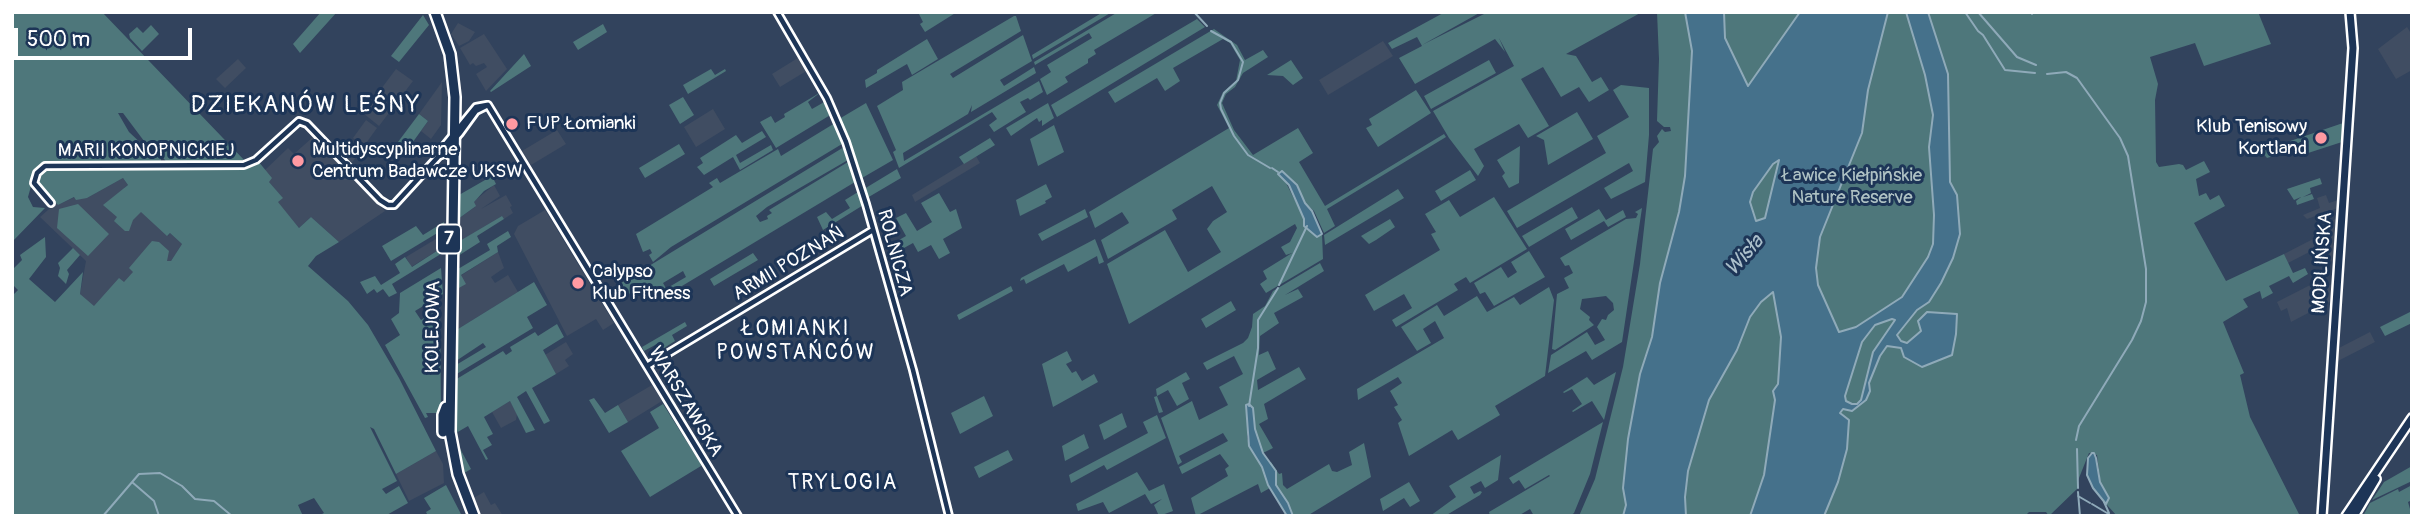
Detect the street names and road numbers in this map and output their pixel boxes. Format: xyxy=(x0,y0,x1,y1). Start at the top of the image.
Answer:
street label: MARII KONOPNICKIEJ xyxy=(58,140,234,162)
street label: ROLNICZA xyxy=(871,207,917,299)
street label: MODLIŃSKA xyxy=(2308,211,2338,315)
street label: ARMII POZNAŃ xyxy=(729,222,849,306)
road number: 7 xyxy=(437,225,461,254)
street label: KOLEJOWA xyxy=(422,280,446,374)
street label: WARSZAWSKA xyxy=(643,343,727,461)

